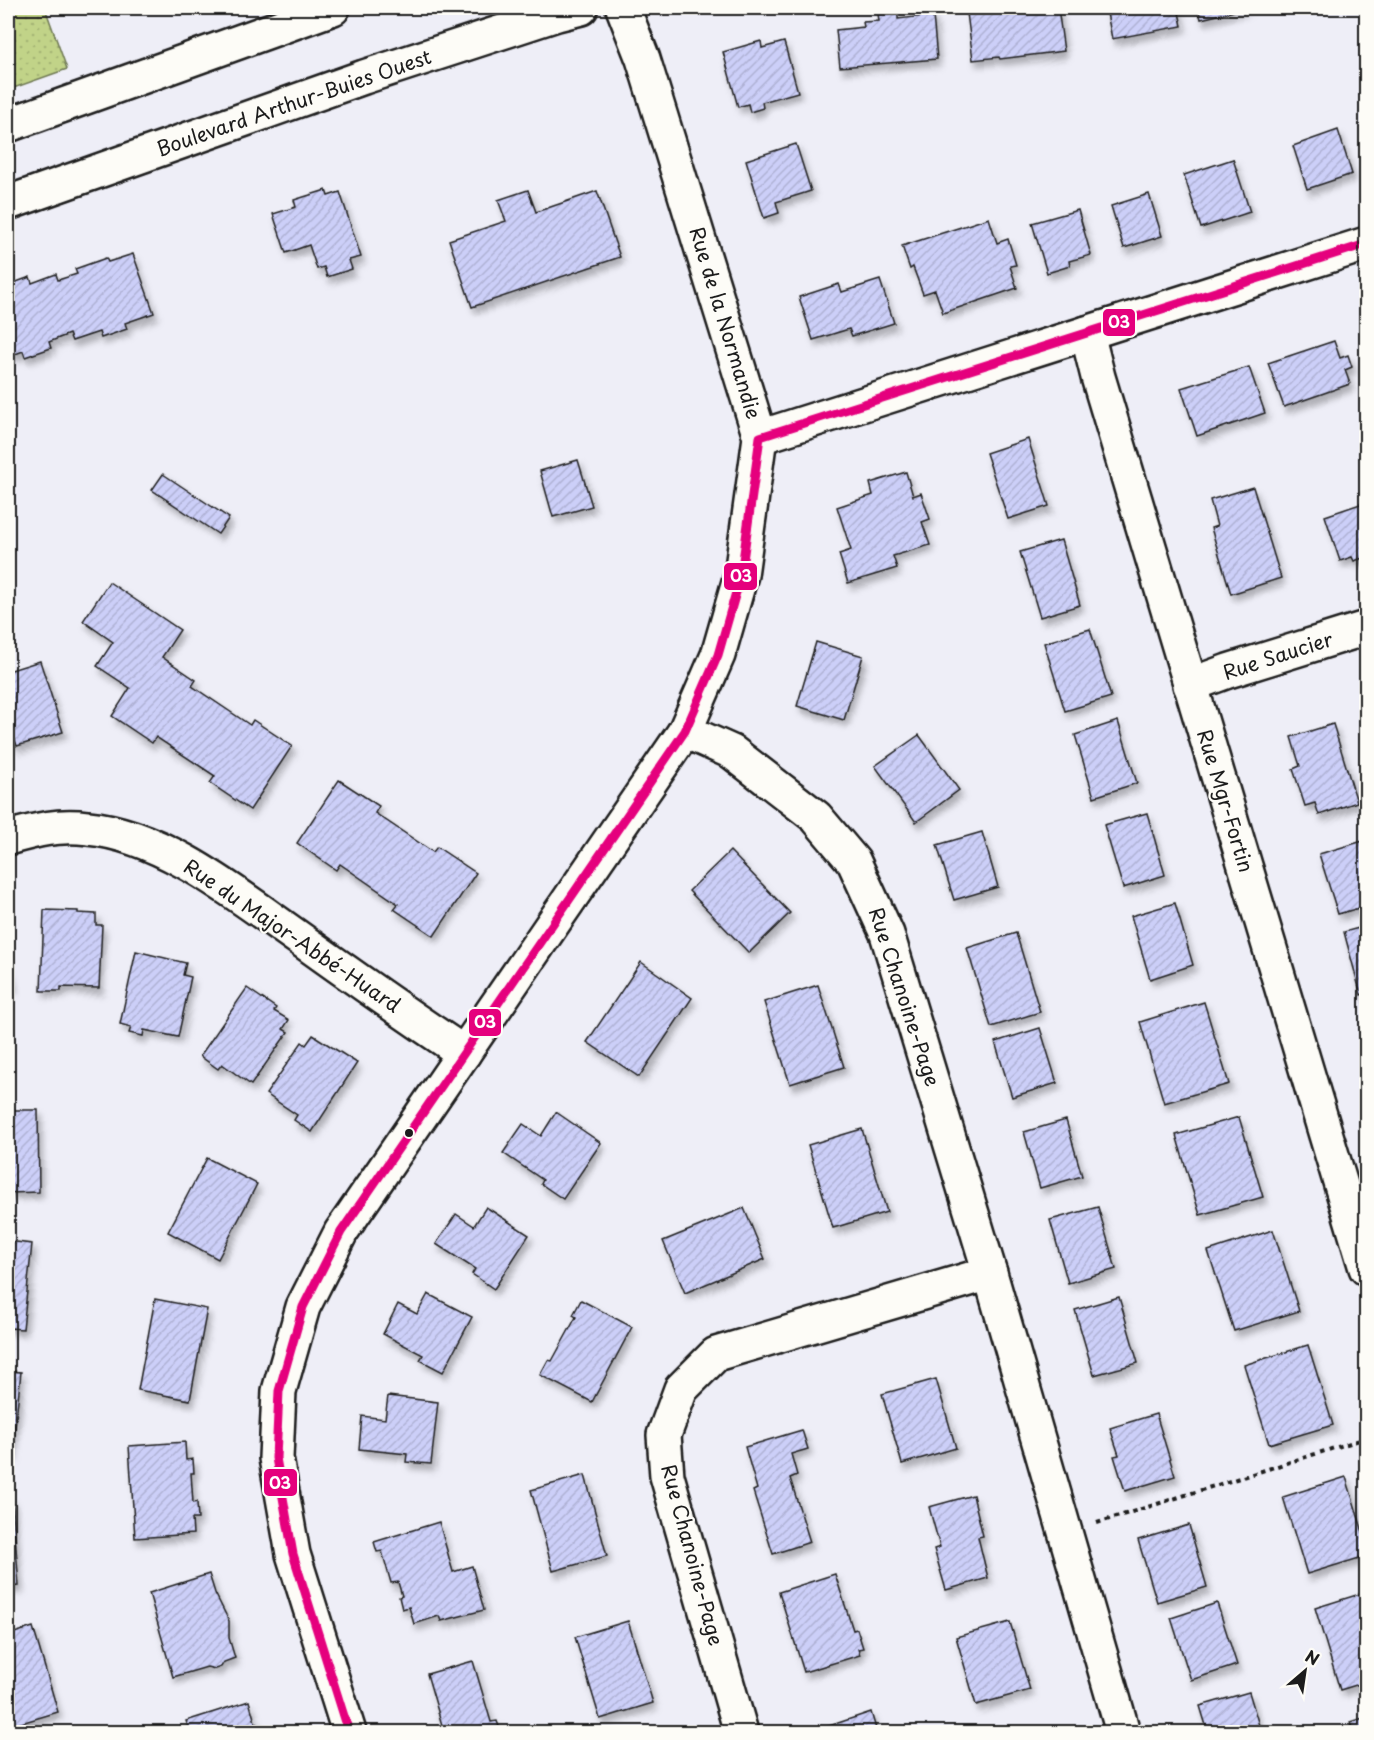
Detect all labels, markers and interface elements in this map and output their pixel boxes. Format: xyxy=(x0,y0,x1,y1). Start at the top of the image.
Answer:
street label: Boulevard Arthur-Buies Ouest xyxy=(152,41,435,163)
street label: Rue de la Normandie xyxy=(682,223,769,422)
line badge: 03 xyxy=(1102,308,1136,337)
text: 03 xyxy=(1108,309,1130,333)
line badge: 03 xyxy=(723,562,758,591)
text: 03 xyxy=(730,563,752,587)
street label: Rue Saucier xyxy=(1219,623,1337,687)
street label: Rue Mgr-Fortin xyxy=(1190,726,1262,876)
street label: Rue du Major-Abbé-Huard xyxy=(178,851,407,1019)
street label: Rue Chanoine-Page xyxy=(862,903,948,1090)
line badge: 03 xyxy=(468,1008,502,1037)
text: 03 xyxy=(474,1009,496,1033)
unlabelled marker xyxy=(403,1127,415,1139)
street label: Rue Chanoine-Page xyxy=(654,1461,732,1649)
line badge: 03 xyxy=(263,1468,298,1497)
text: 03 xyxy=(269,1470,291,1494)
north arrow xyxy=(1275,1641,1335,1701)
text: N xyxy=(1301,1643,1324,1671)

